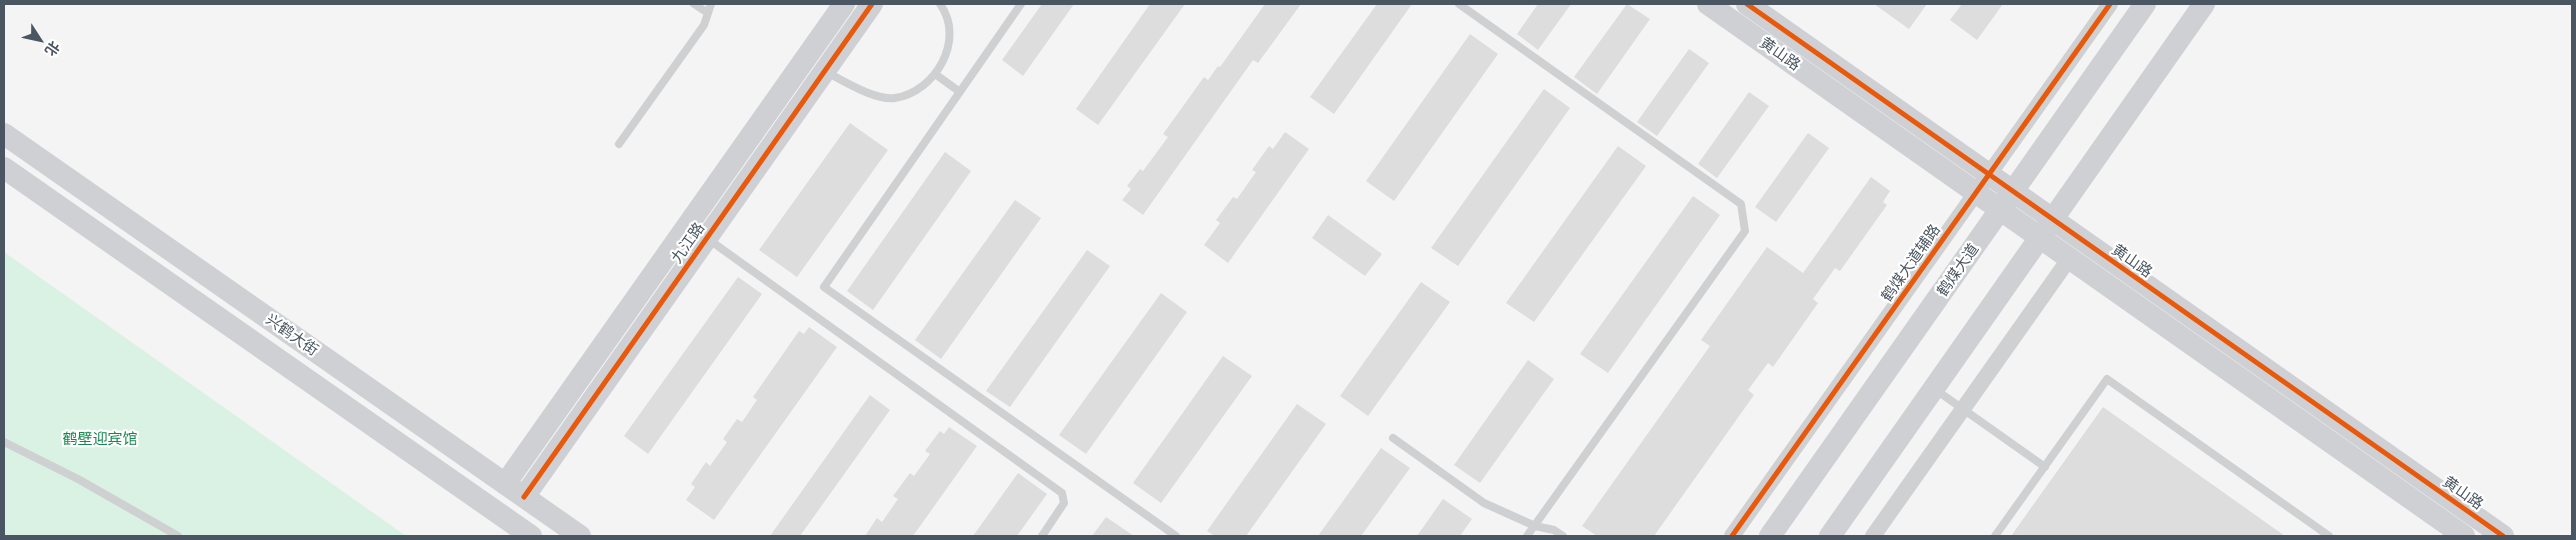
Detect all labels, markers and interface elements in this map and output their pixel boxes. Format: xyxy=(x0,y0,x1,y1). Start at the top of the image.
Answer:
north arrow xyxy=(15,15,65,65)
street label: 黄山路 xyxy=(1756,34,1804,74)
text: 北 xyxy=(42,38,64,59)
street label: 九江路 xyxy=(668,219,708,267)
street label: 鹤煤大道辅路 xyxy=(1878,221,1944,305)
street label: 鹤煤大道 xyxy=(1933,240,1983,300)
street label: 黄山路 xyxy=(2108,241,2156,281)
street label: 兴鹤大街 xyxy=(262,310,322,360)
park label: 鹤壁迎宾馆 xyxy=(63,430,137,448)
street label: 黄山路 xyxy=(2439,473,2487,513)

